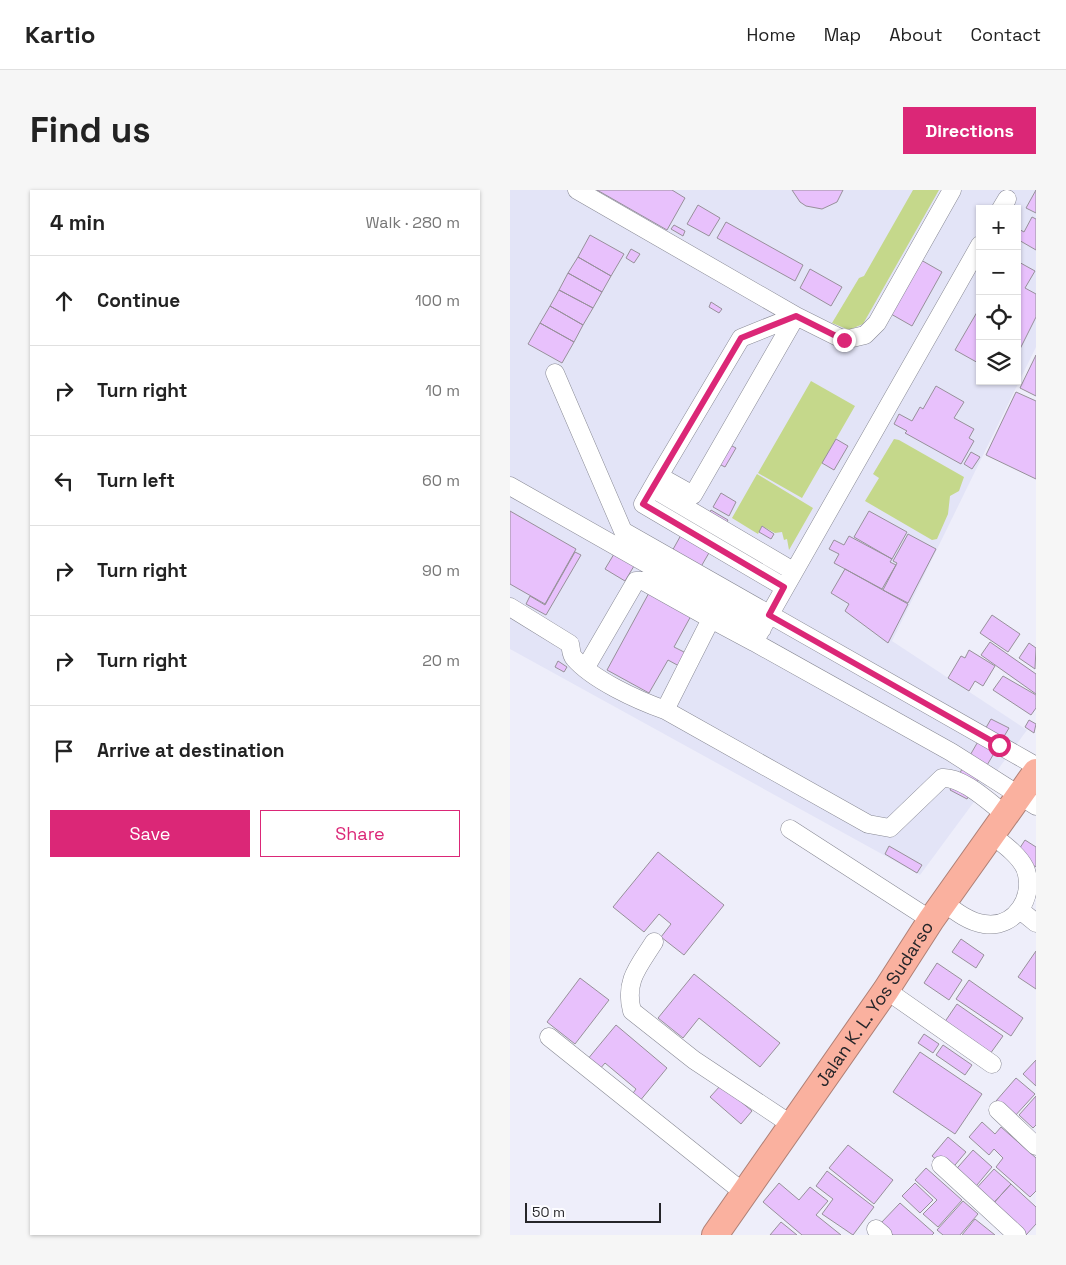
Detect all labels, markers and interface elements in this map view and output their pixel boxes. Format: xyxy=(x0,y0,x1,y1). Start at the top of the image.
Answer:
text: Kartio xyxy=(25,19,95,50)
text: Home xyxy=(747,23,796,46)
text: Map xyxy=(824,23,861,46)
text: About xyxy=(889,23,943,46)
text: Contact xyxy=(971,23,1041,46)
button: Directions xyxy=(903,107,1036,154)
text: Find us xyxy=(30,108,151,152)
map controls xyxy=(976,205,1021,385)
button: + xyxy=(976,205,1021,250)
text: 4 min xyxy=(50,209,105,236)
text: Walk · 280 m xyxy=(365,212,460,233)
button: − xyxy=(976,250,1021,295)
icon: ahead xyxy=(50,287,78,315)
text: Continue xyxy=(97,288,180,313)
text: 100 m xyxy=(415,290,460,311)
button: locate xyxy=(976,295,1021,340)
route end xyxy=(833,329,856,352)
button: layers xyxy=(976,340,1021,385)
icon: right xyxy=(50,377,78,405)
text: Turn right xyxy=(97,378,187,403)
text: 10 m xyxy=(425,380,460,401)
icon: left xyxy=(50,467,78,495)
text: Turn left xyxy=(97,468,175,493)
text: 60 m xyxy=(422,470,460,491)
icon: right xyxy=(50,557,78,585)
text: Turn right xyxy=(97,558,187,583)
text: 90 m xyxy=(422,560,460,581)
icon: right xyxy=(50,647,78,675)
text: Turn right xyxy=(97,648,187,673)
text: 20 m xyxy=(422,650,460,671)
route start xyxy=(988,734,1011,757)
icon: arrive xyxy=(50,737,78,765)
text: Arrive at destination xyxy=(97,738,285,763)
button: Save xyxy=(50,810,250,857)
button: Share xyxy=(260,810,460,857)
street label: Jalan K. L. Yos Sudarso xyxy=(810,917,938,1091)
scale bar xyxy=(525,1200,661,1223)
text: 50 m xyxy=(532,1203,565,1221)

